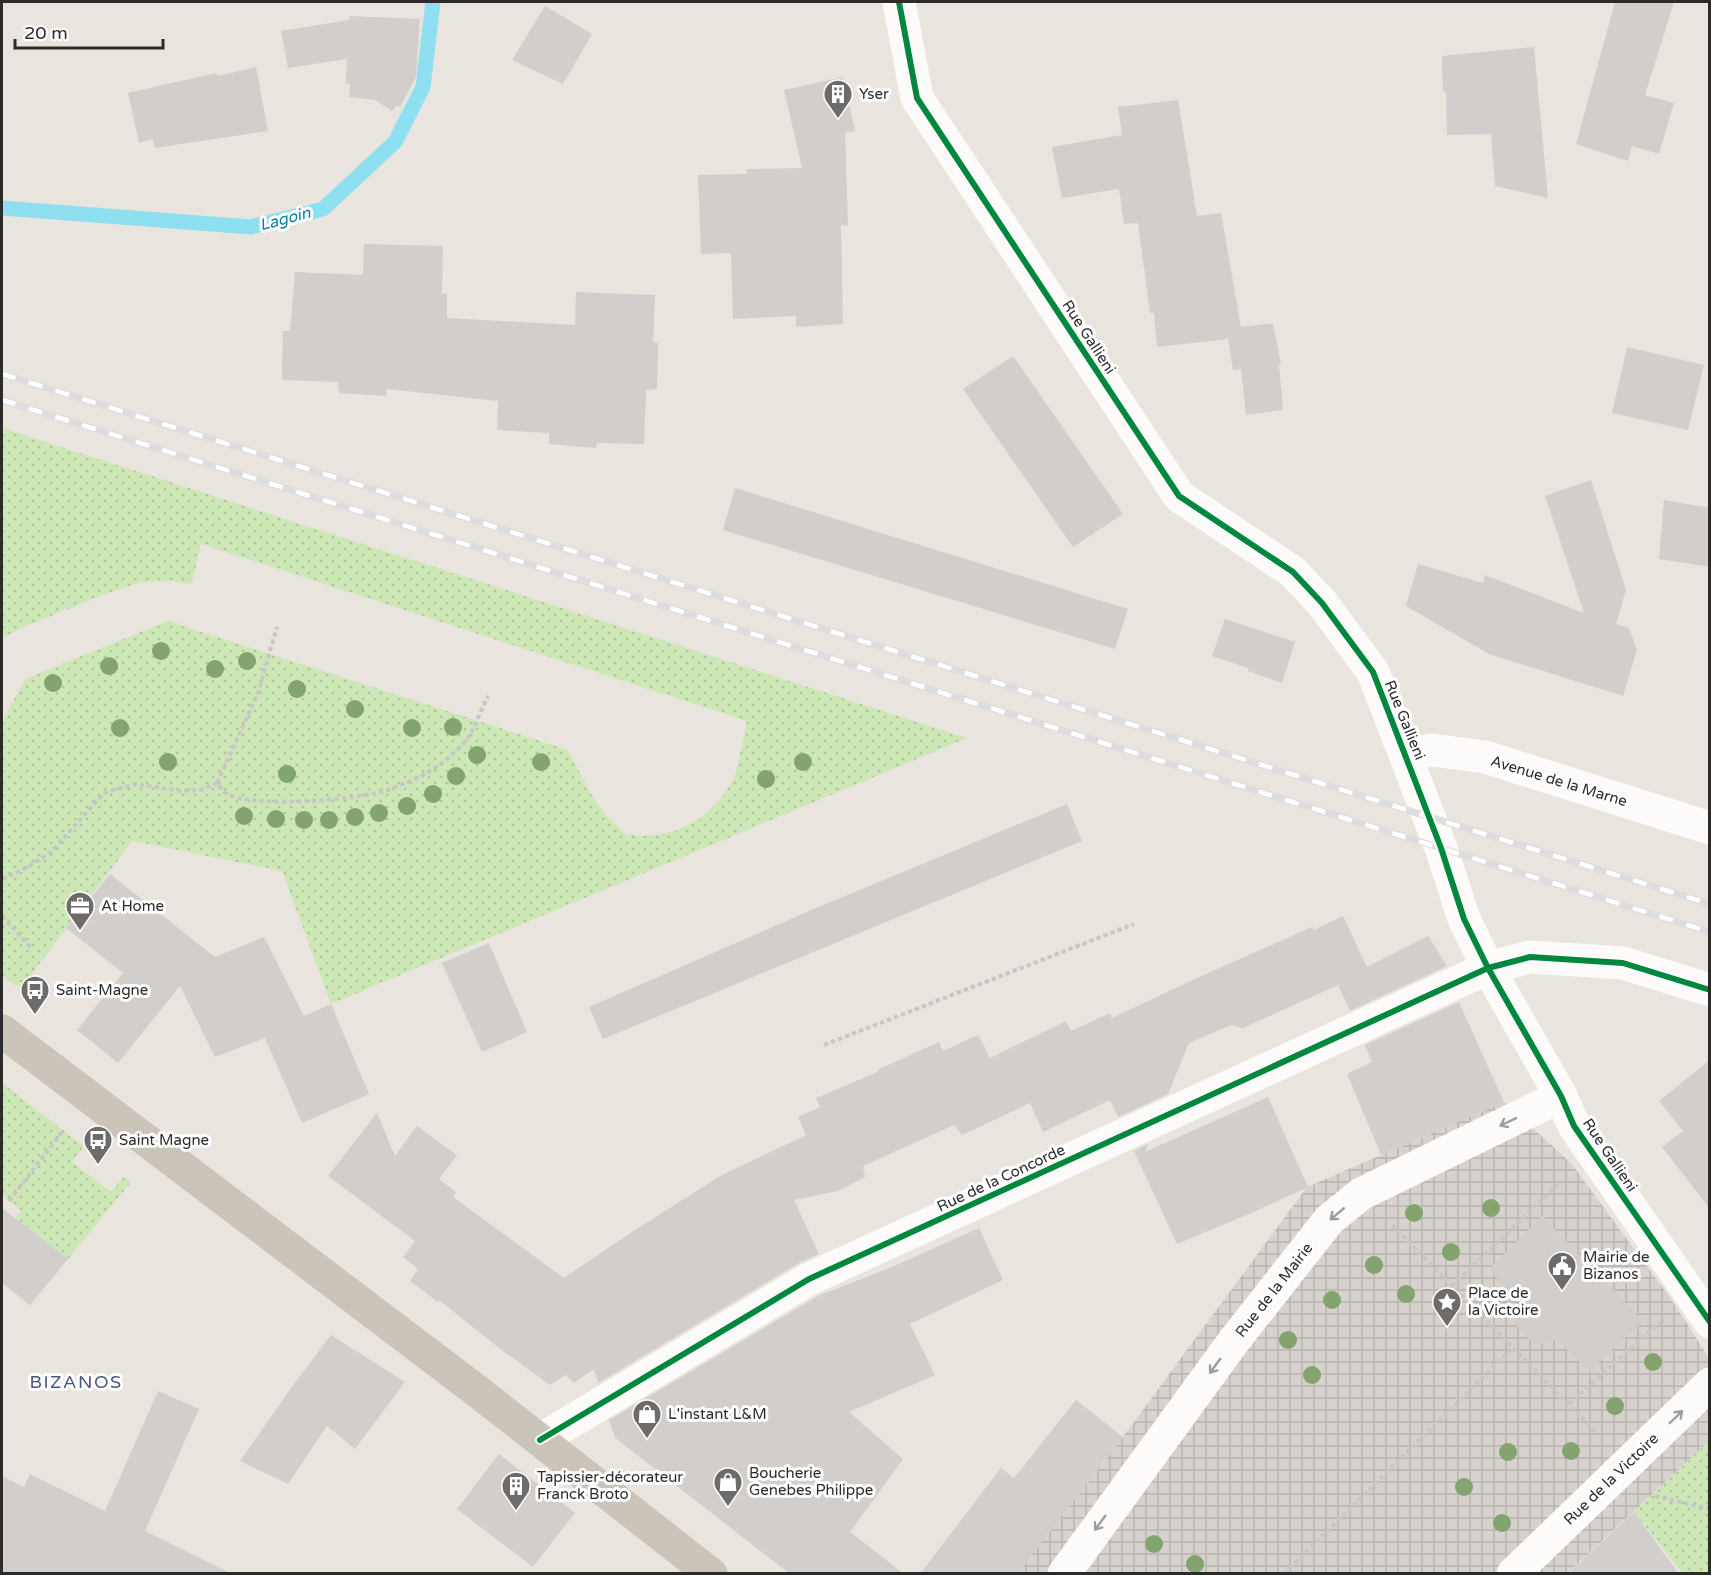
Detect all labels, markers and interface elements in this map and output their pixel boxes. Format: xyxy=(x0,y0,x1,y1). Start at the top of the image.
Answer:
scale bar xyxy=(15,12,164,50)
text: 20 m xyxy=(24,22,68,44)
building icon: Yser xyxy=(822,78,854,120)
place label: Yser xyxy=(859,85,889,103)
water label: Lagoin xyxy=(257,202,314,235)
street label: Rue Gallieni xyxy=(1058,297,1120,377)
street label: Rue Gallieni xyxy=(1381,677,1429,763)
street label: Avenue de la Marne xyxy=(1489,752,1629,810)
office icon: At Home xyxy=(64,890,96,932)
place label: At Home xyxy=(101,897,164,915)
bus stop icon: Saint-Magne xyxy=(19,974,51,1016)
place label: Saint-Magne xyxy=(56,981,148,999)
street label: Rue Gallieni xyxy=(1579,1115,1641,1195)
one-way arrow xyxy=(1499,1116,1517,1128)
bus stop icon: Saint Magne xyxy=(82,1124,114,1166)
place label: Saint Magne xyxy=(119,1131,209,1149)
street label: Rue de la Concorde xyxy=(934,1140,1068,1216)
one-way arrow xyxy=(1329,1207,1345,1220)
street label: Rue de la Mairie xyxy=(1232,1239,1316,1341)
place label: Mairie de Bizanos xyxy=(1583,1248,1649,1283)
public building icon: Mairie de Bizanos xyxy=(1546,1250,1578,1292)
place label: Place de la Victoire xyxy=(1468,1284,1539,1319)
place icon: Place de la Victoire xyxy=(1431,1286,1463,1328)
one-way arrow xyxy=(1209,1357,1222,1373)
district label: BIZANOS xyxy=(29,1371,123,1393)
shop icon: L'instant L&M xyxy=(631,1398,663,1440)
place label: L'instant L&M xyxy=(668,1405,767,1423)
one-way arrow xyxy=(1668,1410,1683,1424)
street label: Rue de la Victoire xyxy=(1560,1429,1662,1529)
place label: Boucherie Genebes Philippe xyxy=(749,1464,873,1499)
shop icon: Boucherie Genebes Philippe xyxy=(712,1466,744,1508)
place label: Tapissier-décorateur Franck Broto xyxy=(537,1468,683,1503)
building icon: Tapissier-décorateur Franck Broto xyxy=(500,1470,532,1512)
one-way arrow xyxy=(1094,1515,1106,1531)

